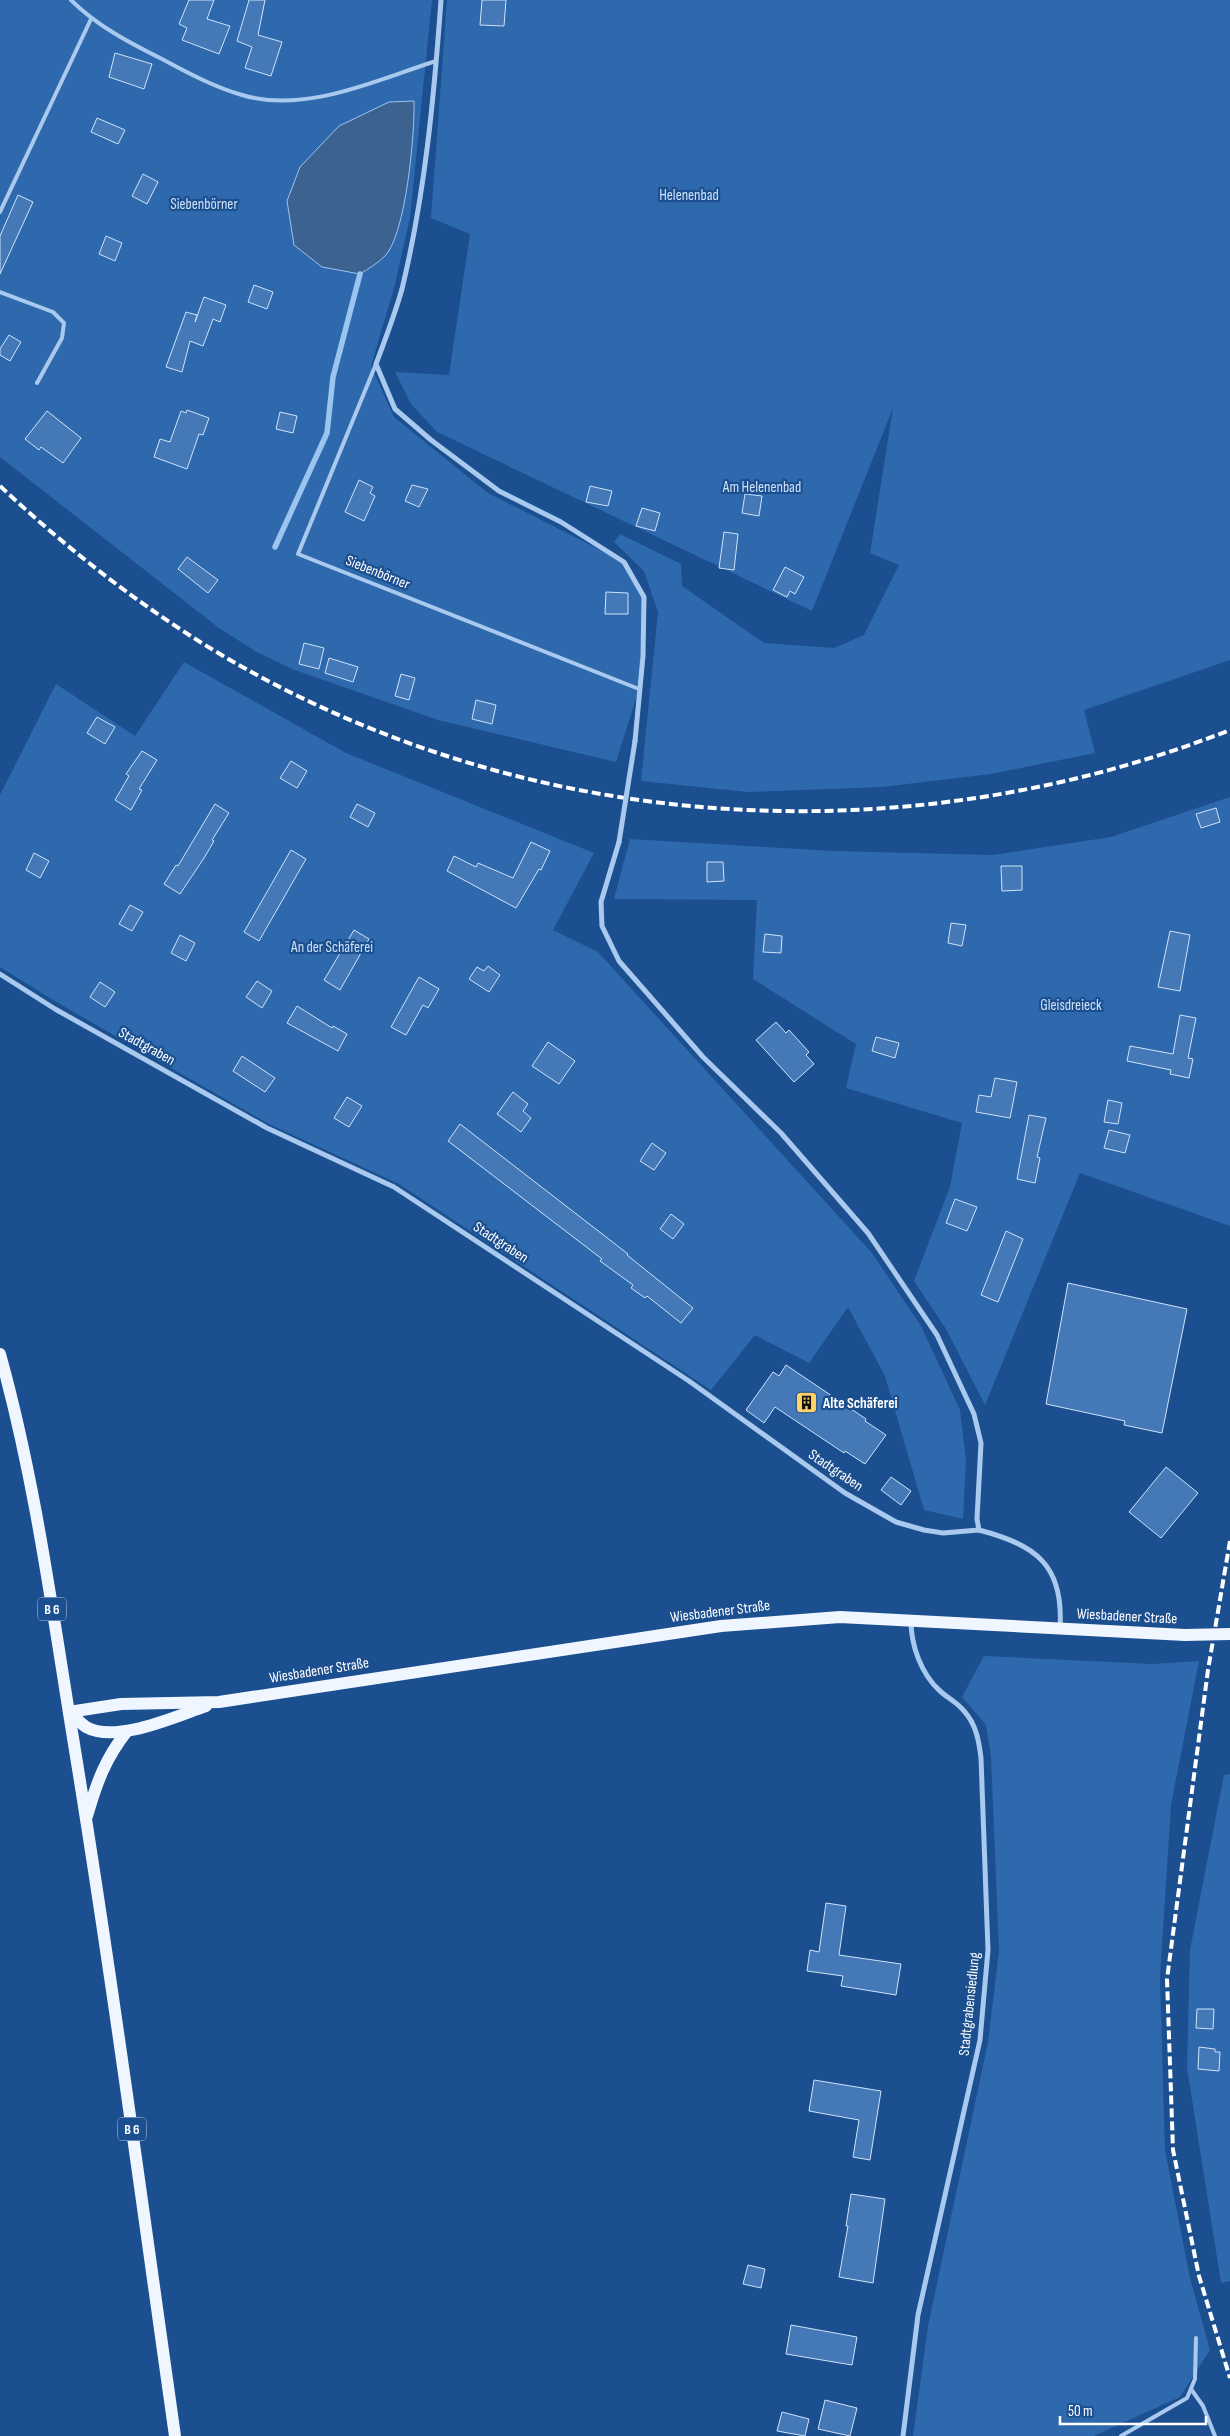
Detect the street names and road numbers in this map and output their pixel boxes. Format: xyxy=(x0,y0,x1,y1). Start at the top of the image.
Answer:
street label: Siebenbörner xyxy=(343,551,413,594)
street label: Stadtgraben xyxy=(115,1023,178,1070)
street label: Stadtgraben xyxy=(470,1218,532,1267)
street label: Stadtgraben xyxy=(805,1445,867,1496)
street label: Wiesbadener Straße xyxy=(669,1596,771,1627)
road number: B 6 xyxy=(38,1598,66,1620)
street label: Wiesbadener Straße xyxy=(1076,1604,1178,1629)
street label: Wiesbadener Straße xyxy=(268,1653,370,1688)
street label: Stadtgrabensiedlung xyxy=(955,1951,984,2057)
road number: B 6 xyxy=(118,2118,146,2140)

